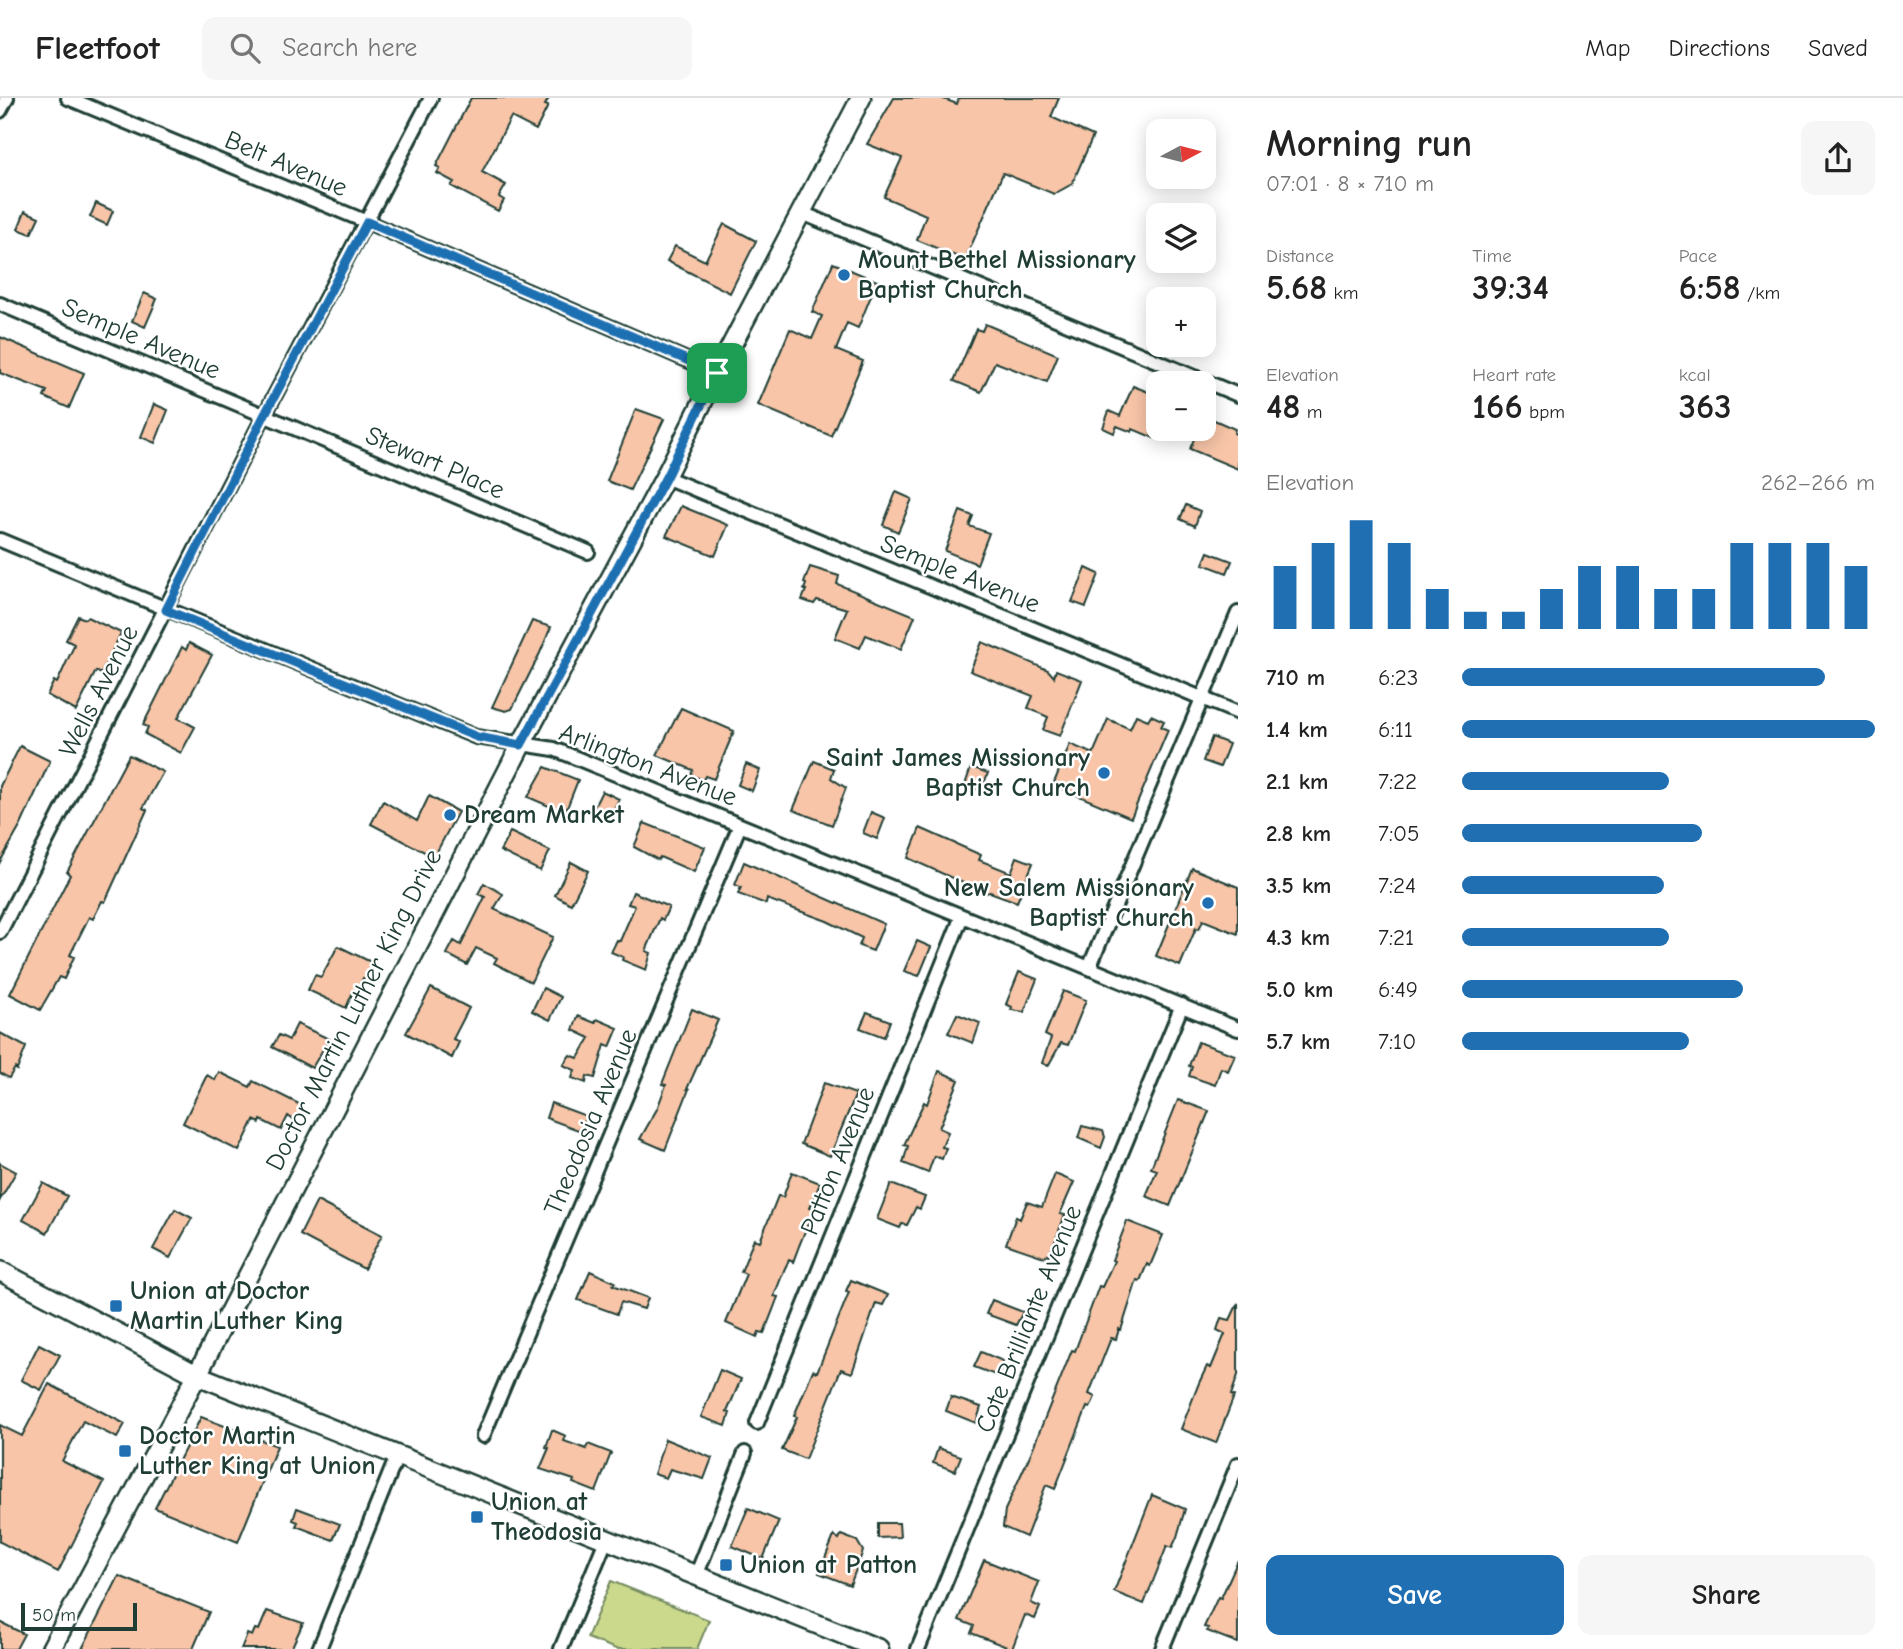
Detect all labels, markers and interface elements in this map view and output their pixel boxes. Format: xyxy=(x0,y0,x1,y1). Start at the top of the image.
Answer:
search box xyxy=(202,17,692,80)
text: Fleetfoot xyxy=(35,29,160,67)
icon: search xyxy=(226,29,264,67)
text: Search here xyxy=(282,33,417,63)
text: Map xyxy=(1585,34,1631,62)
text: Directions xyxy=(1669,34,1770,62)
text: Saved xyxy=(1808,34,1868,62)
north arrow xyxy=(1146,119,1216,189)
map controls xyxy=(1146,119,1216,441)
button: share xyxy=(1801,121,1875,195)
text: Morning run xyxy=(1266,122,1472,166)
street label: Belt Avenue xyxy=(220,125,352,203)
text: 07:01 · 8 × 710 m xyxy=(1266,170,1434,197)
button: layers xyxy=(1146,203,1216,273)
place label: Mount Bethel Missionary Baptist Church xyxy=(858,245,1136,305)
text: Distance xyxy=(1266,245,1334,267)
text: Time xyxy=(1472,245,1512,267)
text: Pace xyxy=(1679,245,1717,267)
marker: Mount Bethel Missionary Baptist Church xyxy=(836,267,852,283)
text: 5.68 xyxy=(1266,267,1327,308)
text: 39:34 xyxy=(1472,267,1549,308)
text: 6:58 xyxy=(1679,267,1741,308)
text: km xyxy=(1327,282,1358,304)
text: /km xyxy=(1741,282,1780,304)
button: + xyxy=(1146,287,1216,357)
street label: Semple Avenue xyxy=(57,292,225,386)
pin xyxy=(687,343,747,403)
icon: arrive xyxy=(698,354,736,392)
text: Elevation xyxy=(1266,364,1339,386)
text: Heart rate xyxy=(1472,364,1556,386)
text: kcal xyxy=(1679,364,1711,386)
button: − xyxy=(1146,371,1216,441)
text: 48 xyxy=(1266,386,1300,427)
text: 166 xyxy=(1472,386,1523,427)
text: 363 xyxy=(1679,386,1731,427)
text: m xyxy=(1300,401,1322,423)
text: bpm xyxy=(1523,401,1565,423)
street label: Stewart Place xyxy=(361,420,509,506)
text: Elevation xyxy=(1266,469,1354,496)
text: 262–266 m xyxy=(1761,469,1875,496)
street label: Semple Avenue xyxy=(876,528,1044,620)
street label: Wells Avenue xyxy=(53,620,145,762)
text: 710 m xyxy=(1266,664,1325,691)
text: 6:23 xyxy=(1378,664,1418,691)
text: 1.4 km xyxy=(1266,716,1328,743)
text: 6:11 xyxy=(1378,716,1413,743)
street label: Arlington Avenue xyxy=(555,717,741,813)
place label: Saint James Missionary Baptist Church xyxy=(826,743,1090,803)
marker: Saint James Missionary Baptist Church xyxy=(1096,765,1112,781)
text: 2.1 km xyxy=(1266,768,1328,795)
text: 7:22 xyxy=(1378,768,1417,795)
place label: Dream Market xyxy=(464,800,625,830)
marker: Dream Market xyxy=(442,807,458,823)
text: 2.8 km xyxy=(1266,820,1331,847)
text: 7:05 xyxy=(1378,820,1420,847)
street label: Doctor Martin Luther King Drive xyxy=(260,844,448,1176)
text: 3.5 km xyxy=(1266,872,1331,899)
text: 7:24 xyxy=(1378,872,1416,899)
place label: New Salem Missionary Baptist Church xyxy=(944,873,1194,933)
marker: New Salem Missionary Baptist Church xyxy=(1200,895,1216,911)
text: 4.3 km xyxy=(1266,924,1330,951)
text: 7:21 xyxy=(1378,924,1414,951)
text: 5.0 km xyxy=(1266,976,1333,1003)
text: 6:49 xyxy=(1378,976,1418,1003)
street label: Theodosia Avenue xyxy=(538,1024,644,1220)
text: 5.7 km xyxy=(1266,1028,1330,1055)
text: 7:10 xyxy=(1378,1028,1416,1055)
street label: Patton Avenue xyxy=(795,1083,881,1239)
street label: Cote Brilliante Avenue xyxy=(970,1201,1088,1437)
place label: Union at Doctor Martin Luther King xyxy=(130,1276,344,1336)
marker: Union at Doctor Martin Luther King xyxy=(108,1298,124,1314)
place label: Doctor Martin Luther King at Union xyxy=(139,1421,376,1481)
marker: Doctor Martin Luther King at Union xyxy=(117,1443,133,1459)
place label: Union at Theodosia xyxy=(491,1487,602,1547)
marker: Union at Theodosia xyxy=(469,1509,485,1525)
place label: Union at Patton xyxy=(740,1550,917,1580)
button: Save xyxy=(1266,1555,1564,1635)
button: Share xyxy=(1578,1555,1875,1635)
marker: Union at Patton xyxy=(718,1557,734,1573)
scale bar xyxy=(21,1600,136,1632)
text: 50 m xyxy=(32,1604,76,1626)

